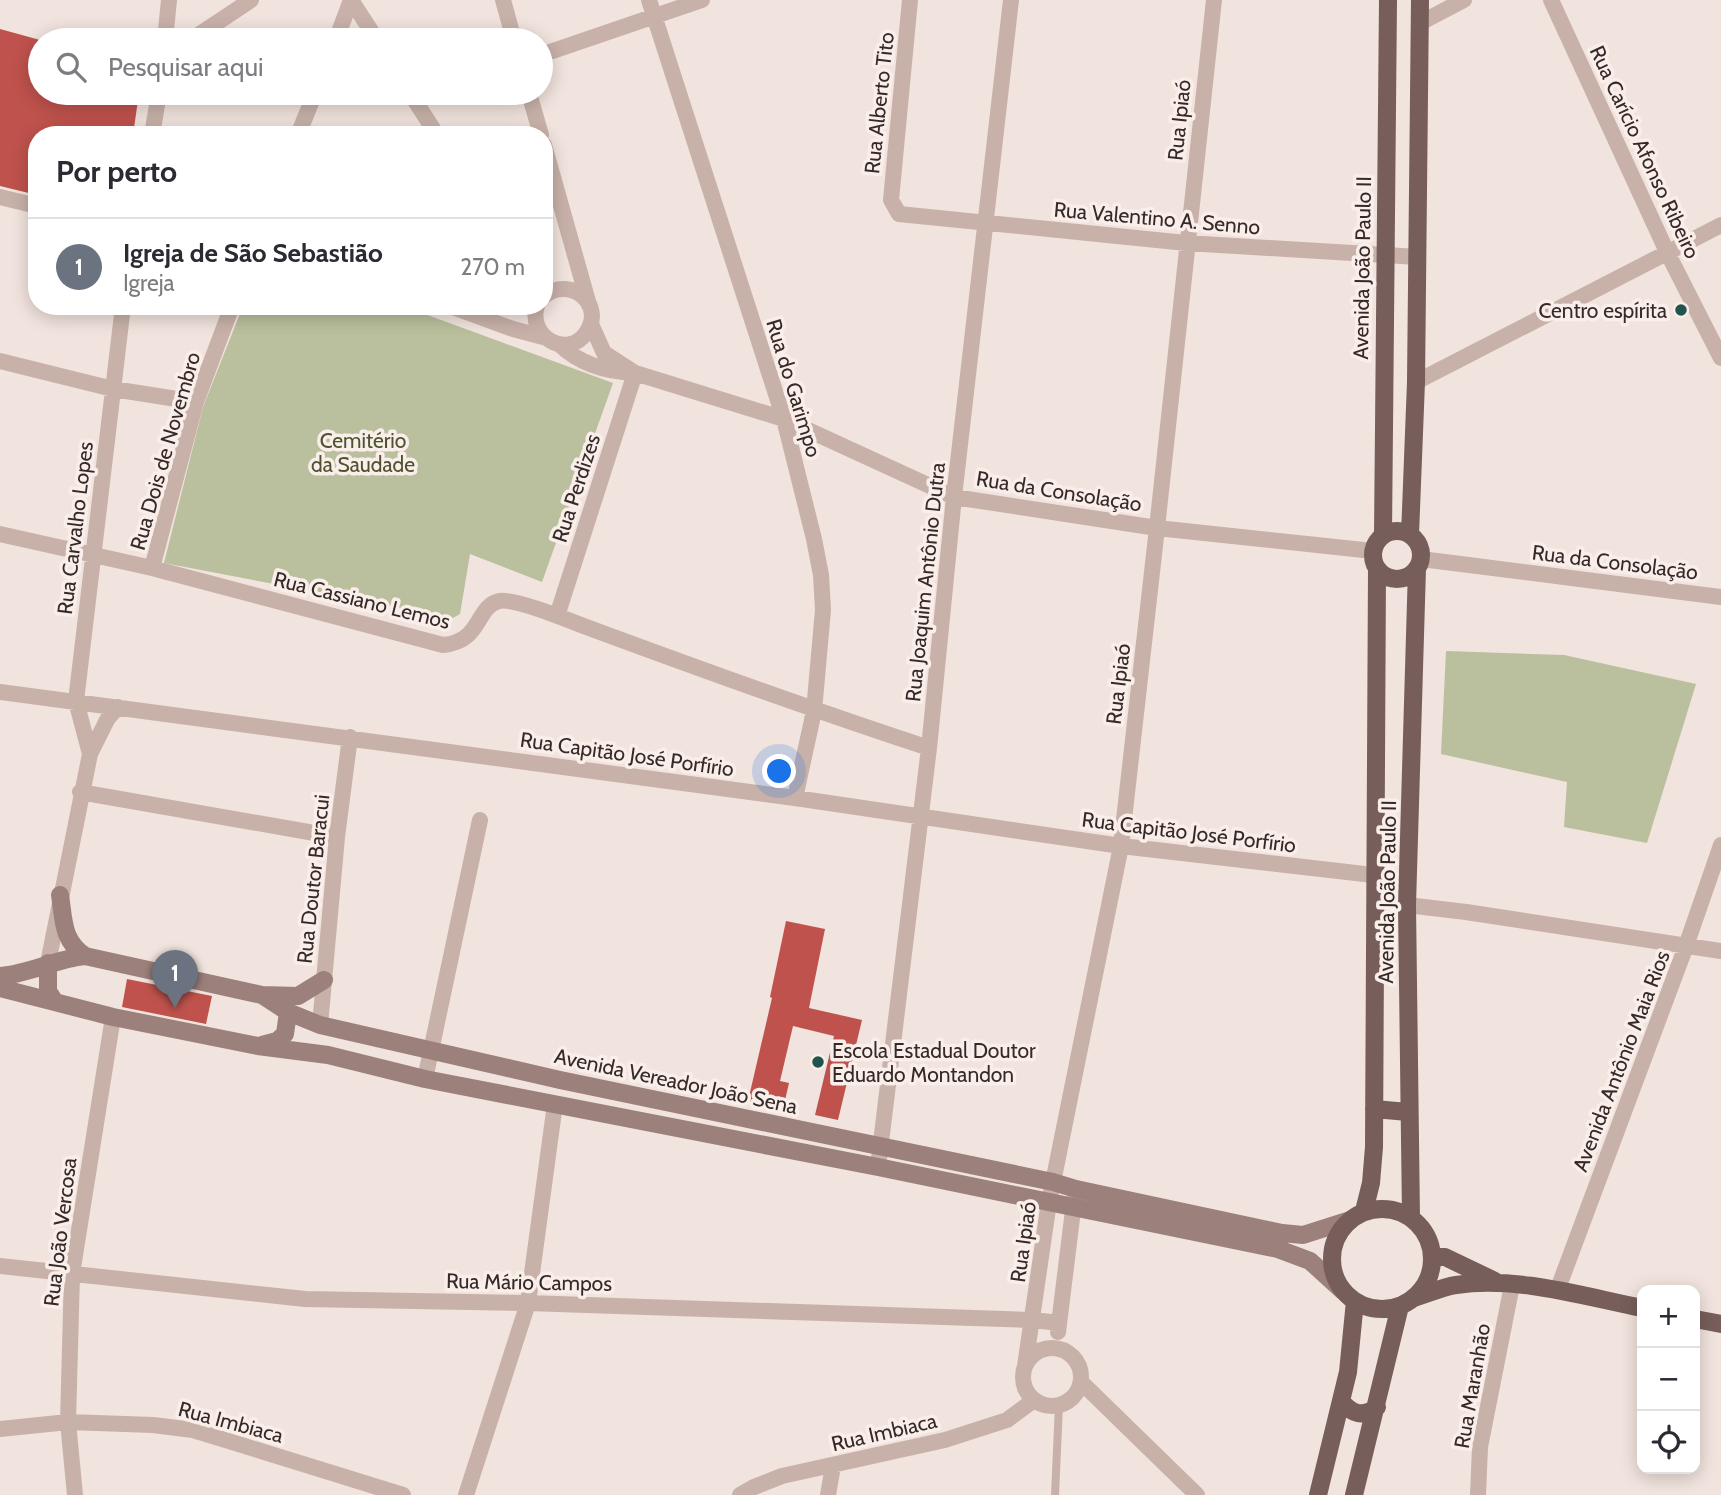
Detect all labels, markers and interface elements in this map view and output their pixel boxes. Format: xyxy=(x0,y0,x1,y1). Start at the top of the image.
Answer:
search box xyxy=(28,28,553,105)
street label: Rua Alberto Tito xyxy=(859,31,899,175)
street label: Rua Carício Afonso Ribeiro xyxy=(1585,42,1705,262)
icon: search xyxy=(52,48,90,86)
text: Pesquisar aqui xyxy=(108,51,264,83)
street label: Rua Ipiaó xyxy=(1162,78,1196,162)
text: Por perto xyxy=(56,153,177,190)
street label: Avenida João Paulo II xyxy=(1348,176,1376,360)
street label: Rua Valentino A. Senno xyxy=(1053,197,1261,239)
text: Igreja de São Sebastião xyxy=(123,237,383,269)
text: 1 xyxy=(75,253,83,281)
text: 270 m xyxy=(460,253,525,281)
text: Igreja xyxy=(123,269,175,297)
place label: Centro espírita xyxy=(1538,298,1667,323)
marker: Centro espírita xyxy=(1673,302,1689,318)
street label: Rua do Garimpo xyxy=(761,316,827,460)
street label: Rua Dois de Novembro xyxy=(125,349,205,553)
park label: Cemitério da Saudade xyxy=(311,428,415,477)
street label: Rua Perdizes xyxy=(547,430,605,545)
street label: Rua Carvalho Lopes xyxy=(52,440,98,616)
street label: Rua Joaquim Antônio Dutra xyxy=(900,461,950,703)
street label: Rua da Consolação xyxy=(975,466,1143,516)
street label: Rua da Consolação xyxy=(1531,539,1699,585)
street label: Rua Cassiano Lemos xyxy=(271,566,453,634)
street label: Rua Ipiaó xyxy=(1101,642,1135,726)
street label: Rua Capitão José Porfírio xyxy=(519,727,735,781)
your location xyxy=(762,754,796,788)
street label: Rua Doutor Baracui xyxy=(292,793,334,965)
street label: Avenida João Paulo II xyxy=(1373,800,1401,984)
street label: Rua Capitão José Porfírio xyxy=(1080,806,1298,858)
street label: Avenida Antônio Maia Rios xyxy=(1567,947,1675,1175)
pin: 1 xyxy=(152,950,198,1008)
place label: Escola Estadual Doutor Eduardo Montandon xyxy=(832,1038,1036,1087)
street label: Avenida Vereador João Sena xyxy=(552,1043,800,1119)
marker: Escola Estadual Doutor Eduardo Montandon xyxy=(810,1054,826,1070)
street label: Rua João Vercosa xyxy=(38,1156,82,1308)
street label: Rua Ipiaó xyxy=(1005,1200,1041,1284)
street label: Rua Mário Campos xyxy=(446,1268,612,1296)
map controls xyxy=(1637,1285,1700,1474)
button: + xyxy=(1637,1285,1700,1348)
street label: Rua Maranhão xyxy=(1449,1322,1495,1450)
button: − xyxy=(1637,1348,1700,1411)
street label: Rua Imbiaca xyxy=(176,1396,286,1448)
street label: Rua Imbiaca xyxy=(829,1408,939,1456)
button: locate xyxy=(1637,1411,1700,1474)

